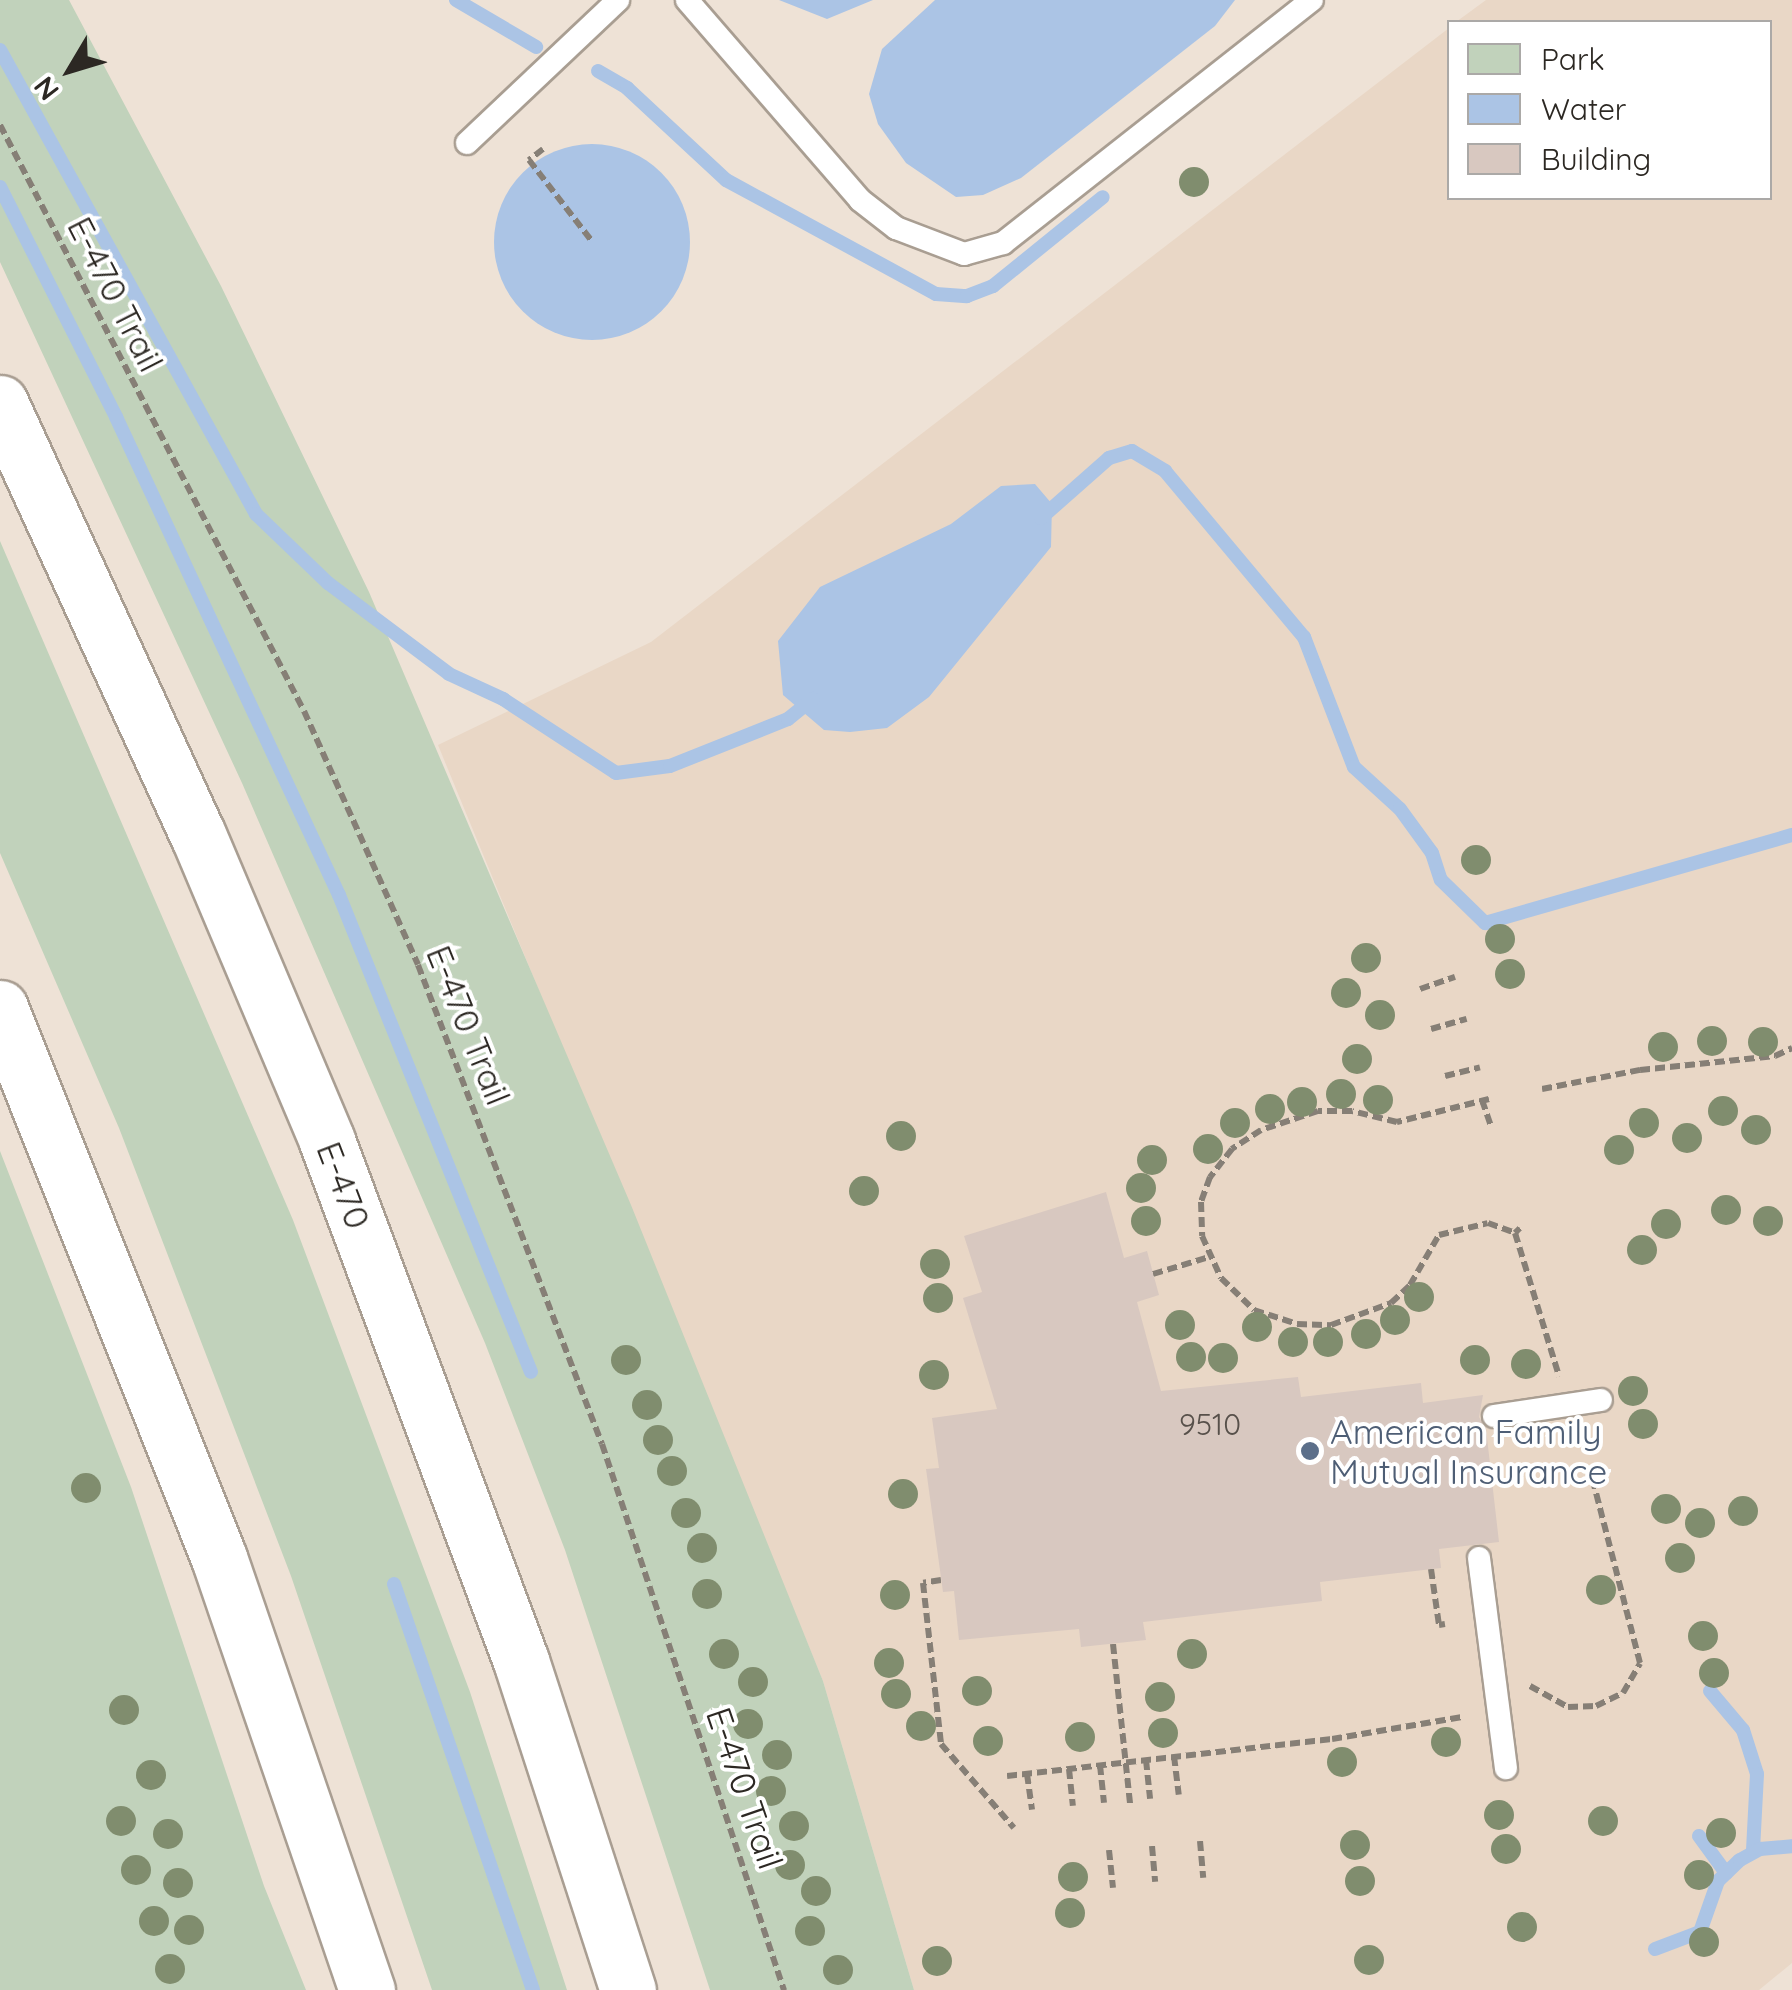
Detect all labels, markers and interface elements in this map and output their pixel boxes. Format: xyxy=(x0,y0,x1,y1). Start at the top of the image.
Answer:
north arrow xyxy=(20,20,120,120)
legend xyxy=(1447,20,1772,200)
text: Park xyxy=(1541,40,1605,78)
text: N xyxy=(26,70,66,108)
text: Water xyxy=(1541,90,1626,128)
text: Building xyxy=(1541,140,1651,178)
street label: E-470 Trail xyxy=(59,210,173,378)
street label: E-470 Trail xyxy=(418,939,520,1111)
street label: E-470 xyxy=(308,1136,380,1234)
house number: 9510 xyxy=(1179,1406,1241,1442)
place label: American Family Mutual Insurance xyxy=(1330,1410,1607,1492)
marker: American Family Mutual Insurance xyxy=(1299,1440,1321,1462)
street label: E-470 Trail xyxy=(698,1702,792,1874)

